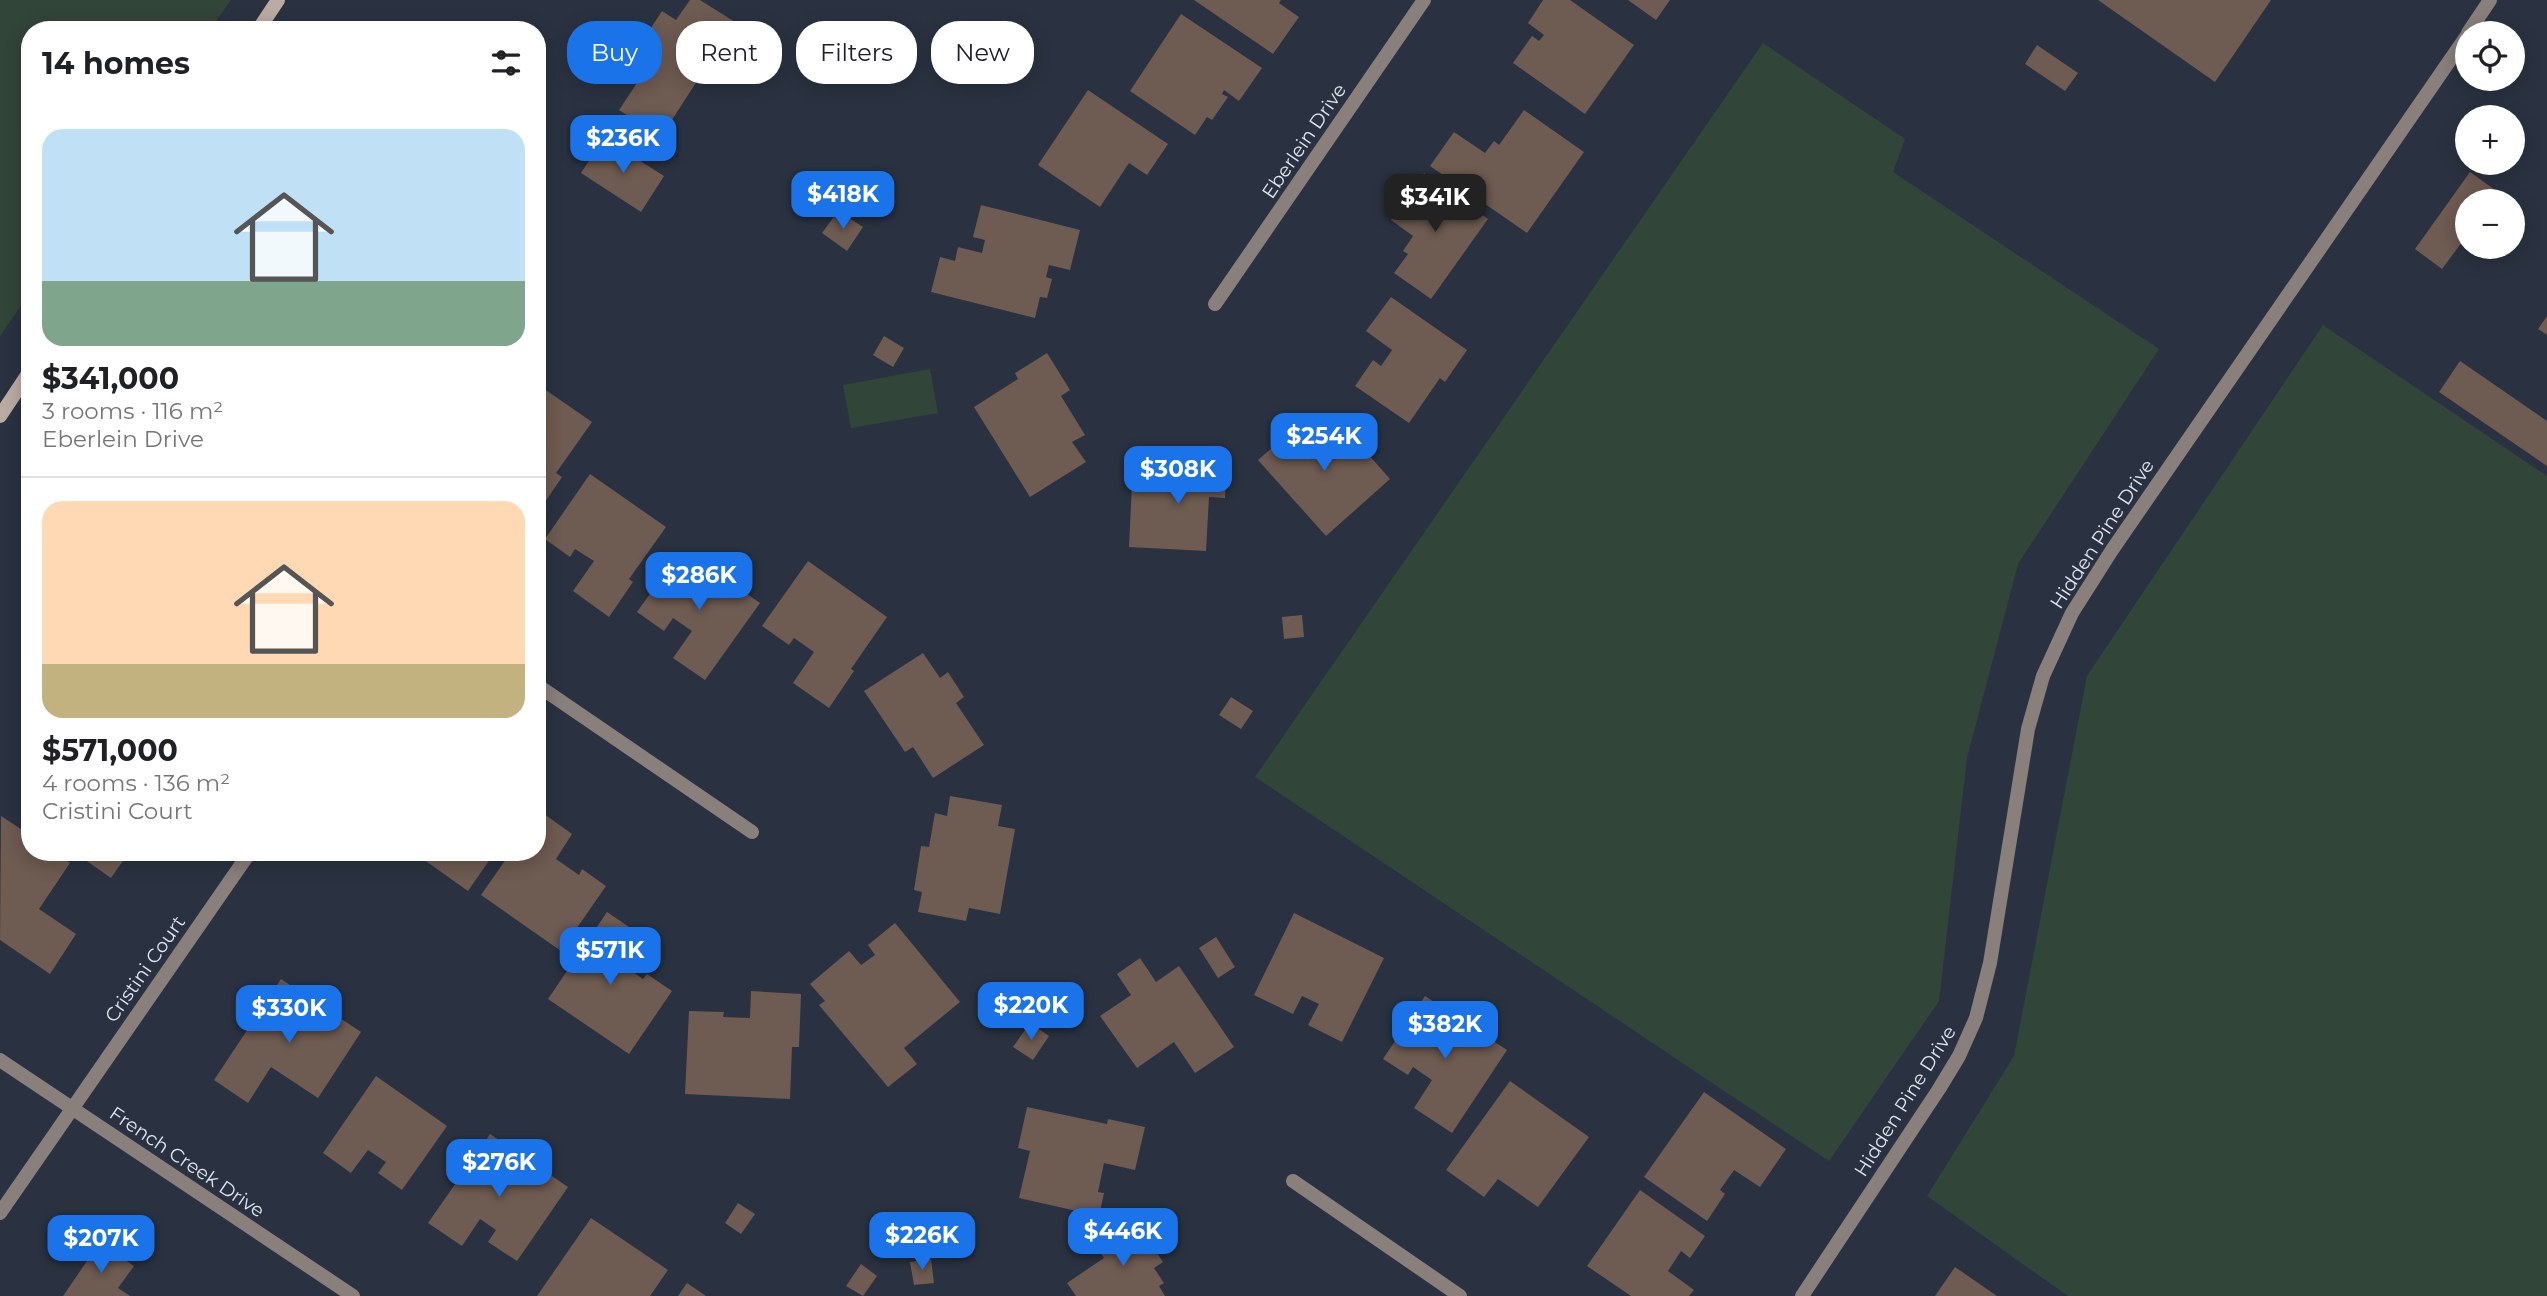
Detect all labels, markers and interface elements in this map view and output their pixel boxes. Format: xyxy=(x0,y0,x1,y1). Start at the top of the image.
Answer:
chip: Buy xyxy=(567,21,662,84)
chip: Rent xyxy=(676,21,782,84)
chip: Filters xyxy=(796,21,917,84)
chip: New xyxy=(931,21,1034,84)
map controls xyxy=(2455,21,2525,259)
button: locate xyxy=(2455,21,2525,91)
icon: filters xyxy=(487,44,525,82)
text: 14 homes xyxy=(42,45,190,82)
street label: Eberlein Drive xyxy=(1257,79,1351,203)
button: + xyxy=(2455,105,2525,175)
pin: $236K xyxy=(574,116,672,175)
text: $236K xyxy=(586,124,660,152)
pin: $418K xyxy=(794,172,892,231)
icon: home xyxy=(221,174,347,300)
pin: $341K xyxy=(1386,174,1484,234)
text: $418K xyxy=(807,180,879,208)
text: $341K xyxy=(1400,183,1470,211)
button: − xyxy=(2455,189,2525,259)
text: $341,000 xyxy=(42,360,179,397)
text: 3 rooms · 116 m² xyxy=(42,397,223,425)
pin: $254K xyxy=(1275,414,1373,473)
text: $254K xyxy=(1287,422,1361,450)
text: Eberlein Drive xyxy=(42,425,204,453)
pin: $308K xyxy=(1129,447,1227,506)
text: $308K xyxy=(1140,455,1216,483)
street label: Hidden Pine Drive xyxy=(2045,455,2159,613)
icon: home xyxy=(221,546,347,672)
pin: $286K xyxy=(650,552,748,612)
text: $286K xyxy=(661,561,737,589)
text: $571,000 xyxy=(42,732,178,769)
text: 4 rooms · 136 m² xyxy=(42,769,230,797)
text: Cristini Court xyxy=(42,797,193,825)
street label: Cristini Court xyxy=(100,911,190,1027)
pin: $571K xyxy=(561,928,659,987)
text: $571K xyxy=(576,936,644,964)
pin: $220K xyxy=(982,982,1080,1042)
pin: $330K xyxy=(240,986,338,1045)
text: $220K xyxy=(994,991,1068,1019)
text: $330K xyxy=(252,994,326,1022)
pin: $382K xyxy=(1396,1002,1494,1061)
text: $382K xyxy=(1408,1010,1482,1038)
street label: Hidden Pine Drive xyxy=(1849,1021,1961,1181)
street label: French Creek Drive xyxy=(105,1102,269,1222)
pin: $276K xyxy=(450,1140,548,1199)
text: $276K xyxy=(462,1148,536,1176)
pin: $446K xyxy=(1074,1208,1172,1268)
pin: $226K xyxy=(873,1212,971,1272)
pin: $207K xyxy=(52,1216,150,1275)
text: $446K xyxy=(1084,1217,1162,1245)
text: $226K xyxy=(885,1221,959,1249)
text: $207K xyxy=(63,1224,139,1252)

